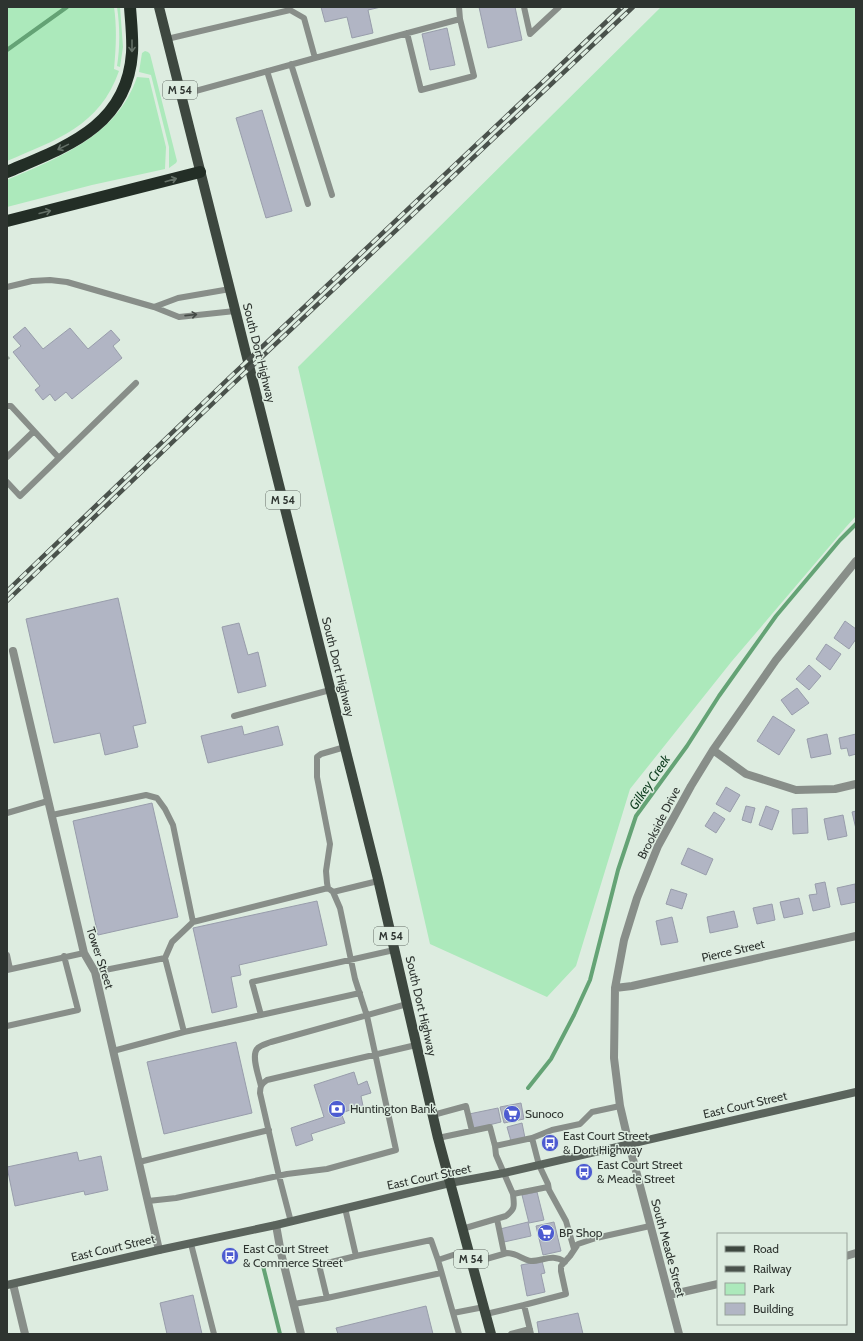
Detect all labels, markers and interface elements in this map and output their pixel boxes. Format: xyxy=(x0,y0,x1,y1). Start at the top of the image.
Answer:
one-way arrow xyxy=(128,39,136,52)
road number: M 54 xyxy=(163,81,197,99)
one-way arrow xyxy=(58,144,70,151)
one-way arrow xyxy=(164,176,177,183)
one-way arrow xyxy=(38,208,51,215)
street label: South Dort Highway xyxy=(240,301,279,404)
one-way arrow xyxy=(185,312,198,319)
road number: M 54 xyxy=(266,491,300,509)
street label: South Dort Highway xyxy=(319,615,358,718)
water label: Gilkey Creek xyxy=(625,751,673,812)
street label: Brookside Drive xyxy=(634,784,683,861)
street label: Tower Street xyxy=(83,925,118,991)
road number: M 54 xyxy=(374,927,408,945)
street label: Pierce Street xyxy=(700,936,766,965)
street label: South Dort Highway xyxy=(403,954,440,1057)
street label: East Court Street xyxy=(701,1088,788,1121)
bank icon: Huntington Bank xyxy=(327,1099,347,1119)
place label: Huntington Bank xyxy=(350,1101,436,1116)
supermarket icon: Sunoco xyxy=(502,1104,522,1124)
place label: Sunoco xyxy=(525,1106,564,1121)
place label: East Court Street & Dort Highway xyxy=(563,1128,649,1157)
bus stop icon: East Court Street & Dort Highway xyxy=(540,1133,560,1153)
place label: East Court Street & Meade Street xyxy=(597,1157,683,1186)
street label: East Court Street xyxy=(385,1160,472,1193)
bus stop icon: East Court Street & Meade Street xyxy=(574,1162,594,1182)
street label: South Meade Street xyxy=(648,1197,689,1299)
supermarket icon: BP Shop xyxy=(536,1223,556,1243)
place label: BP Shop xyxy=(559,1225,603,1240)
street label: East Court Street xyxy=(69,1231,156,1264)
legend xyxy=(717,1233,847,1325)
place label: East Court Street & Commerce Street xyxy=(243,1241,343,1270)
text: Road xyxy=(753,1241,779,1256)
bus stop icon: East Court Street & Commerce Street xyxy=(220,1246,240,1266)
road number: M 54 xyxy=(454,1250,488,1268)
text: Railway xyxy=(753,1261,791,1276)
text: Park xyxy=(753,1281,775,1296)
text: Building xyxy=(753,1301,795,1316)

